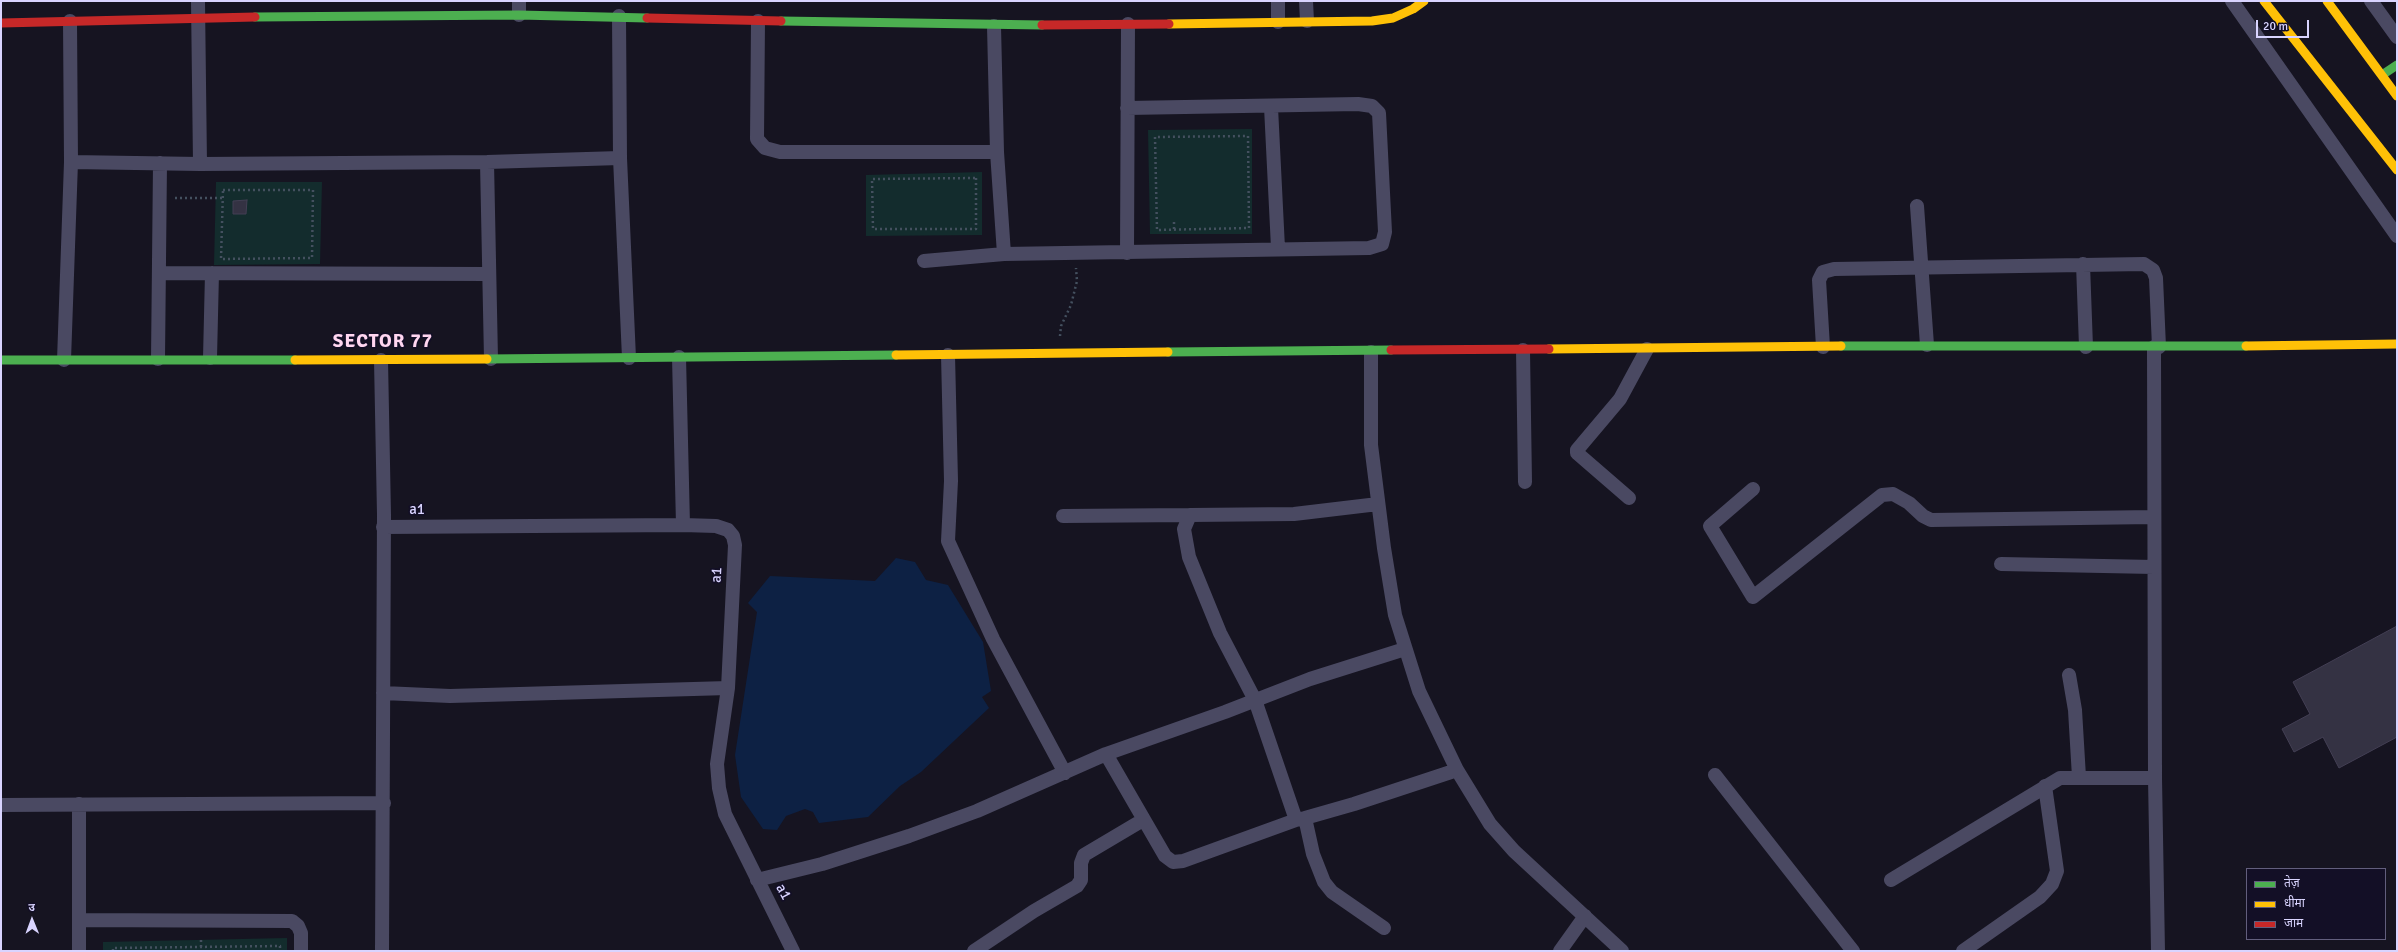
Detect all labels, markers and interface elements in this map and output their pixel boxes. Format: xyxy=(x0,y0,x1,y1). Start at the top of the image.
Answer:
scale bar xyxy=(2258,12,2311,38)
text: 20 m xyxy=(2263,19,2288,34)
district label: SECTOR 77 xyxy=(333,331,433,353)
street label: a1 xyxy=(409,501,425,519)
street label: a1 xyxy=(708,567,726,583)
legend xyxy=(2246,868,2386,940)
text: तेज़ xyxy=(2284,876,2300,891)
street label: a1 xyxy=(771,881,795,903)
text: धीमा xyxy=(2284,896,2305,911)
north arrow xyxy=(12,900,52,940)
text: उ xyxy=(28,901,35,914)
text: जाम xyxy=(2284,916,2303,931)

